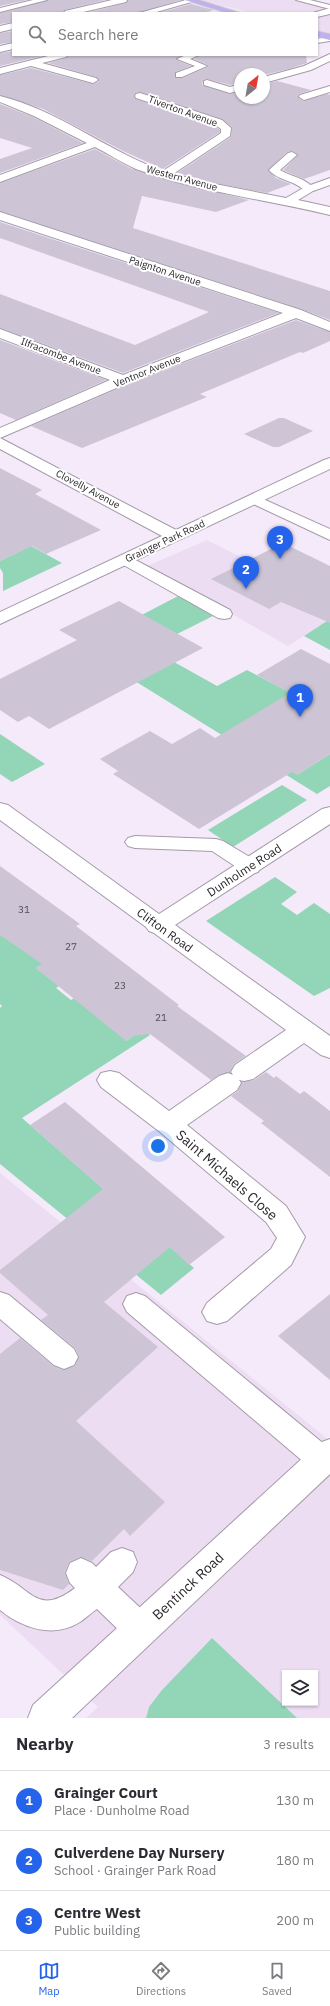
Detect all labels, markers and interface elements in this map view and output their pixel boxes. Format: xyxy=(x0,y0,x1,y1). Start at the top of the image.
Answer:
search box xyxy=(12,12,318,56)
icon: search xyxy=(26,23,48,45)
text: Search here xyxy=(58,25,138,44)
north arrow xyxy=(234,68,270,104)
street label: Tiverton Avenue xyxy=(147,92,220,130)
street label: Western Avenue xyxy=(145,162,219,194)
street label: Paignton Avenue xyxy=(127,253,203,289)
street label: Ilfracombe Avenue xyxy=(19,335,104,378)
street label: Ventnor Avenue xyxy=(112,351,183,390)
street label: Clovelly Avenue xyxy=(54,467,123,512)
street label: Grainger Park Road xyxy=(123,517,207,565)
pin: 3 xyxy=(267,526,293,559)
pin: 2 xyxy=(233,556,259,589)
pin: 1 xyxy=(287,684,313,717)
street label: Dunholme Road xyxy=(204,840,284,900)
house number: 31 xyxy=(18,903,30,916)
street label: Clifton Road xyxy=(134,905,196,955)
house number: 27 xyxy=(65,940,77,953)
house number: 23 xyxy=(114,979,126,992)
house number: 21 xyxy=(155,1011,167,1024)
street label: Saint Michaels Close xyxy=(172,1126,282,1224)
your location xyxy=(148,1136,168,1156)
street label: Bentinck Road xyxy=(149,1548,227,1624)
map controls xyxy=(282,1670,318,1706)
button: layers xyxy=(282,1670,318,1706)
text: Nearby xyxy=(16,1733,74,1755)
text: 3 results xyxy=(263,1736,314,1753)
text: Grainger Court xyxy=(54,1783,158,1802)
text: 1 xyxy=(25,1792,33,1809)
text: 130 m xyxy=(276,1792,314,1809)
text: Place · Dunholme Road xyxy=(54,1802,189,1819)
text: Culverdene Day Nursery xyxy=(54,1843,224,1862)
text: 2 xyxy=(25,1852,33,1869)
text: 180 m xyxy=(276,1852,314,1869)
text: School · Grainger Park Road xyxy=(54,1862,216,1879)
text: Centre West xyxy=(54,1903,141,1922)
text: 3 xyxy=(25,1912,33,1929)
text: 200 m xyxy=(276,1912,314,1929)
text: Public building xyxy=(54,1922,140,1939)
tab: Map xyxy=(38,1960,60,1998)
tab: Directions xyxy=(136,1960,186,1998)
tab: Saved xyxy=(262,1960,292,1998)

